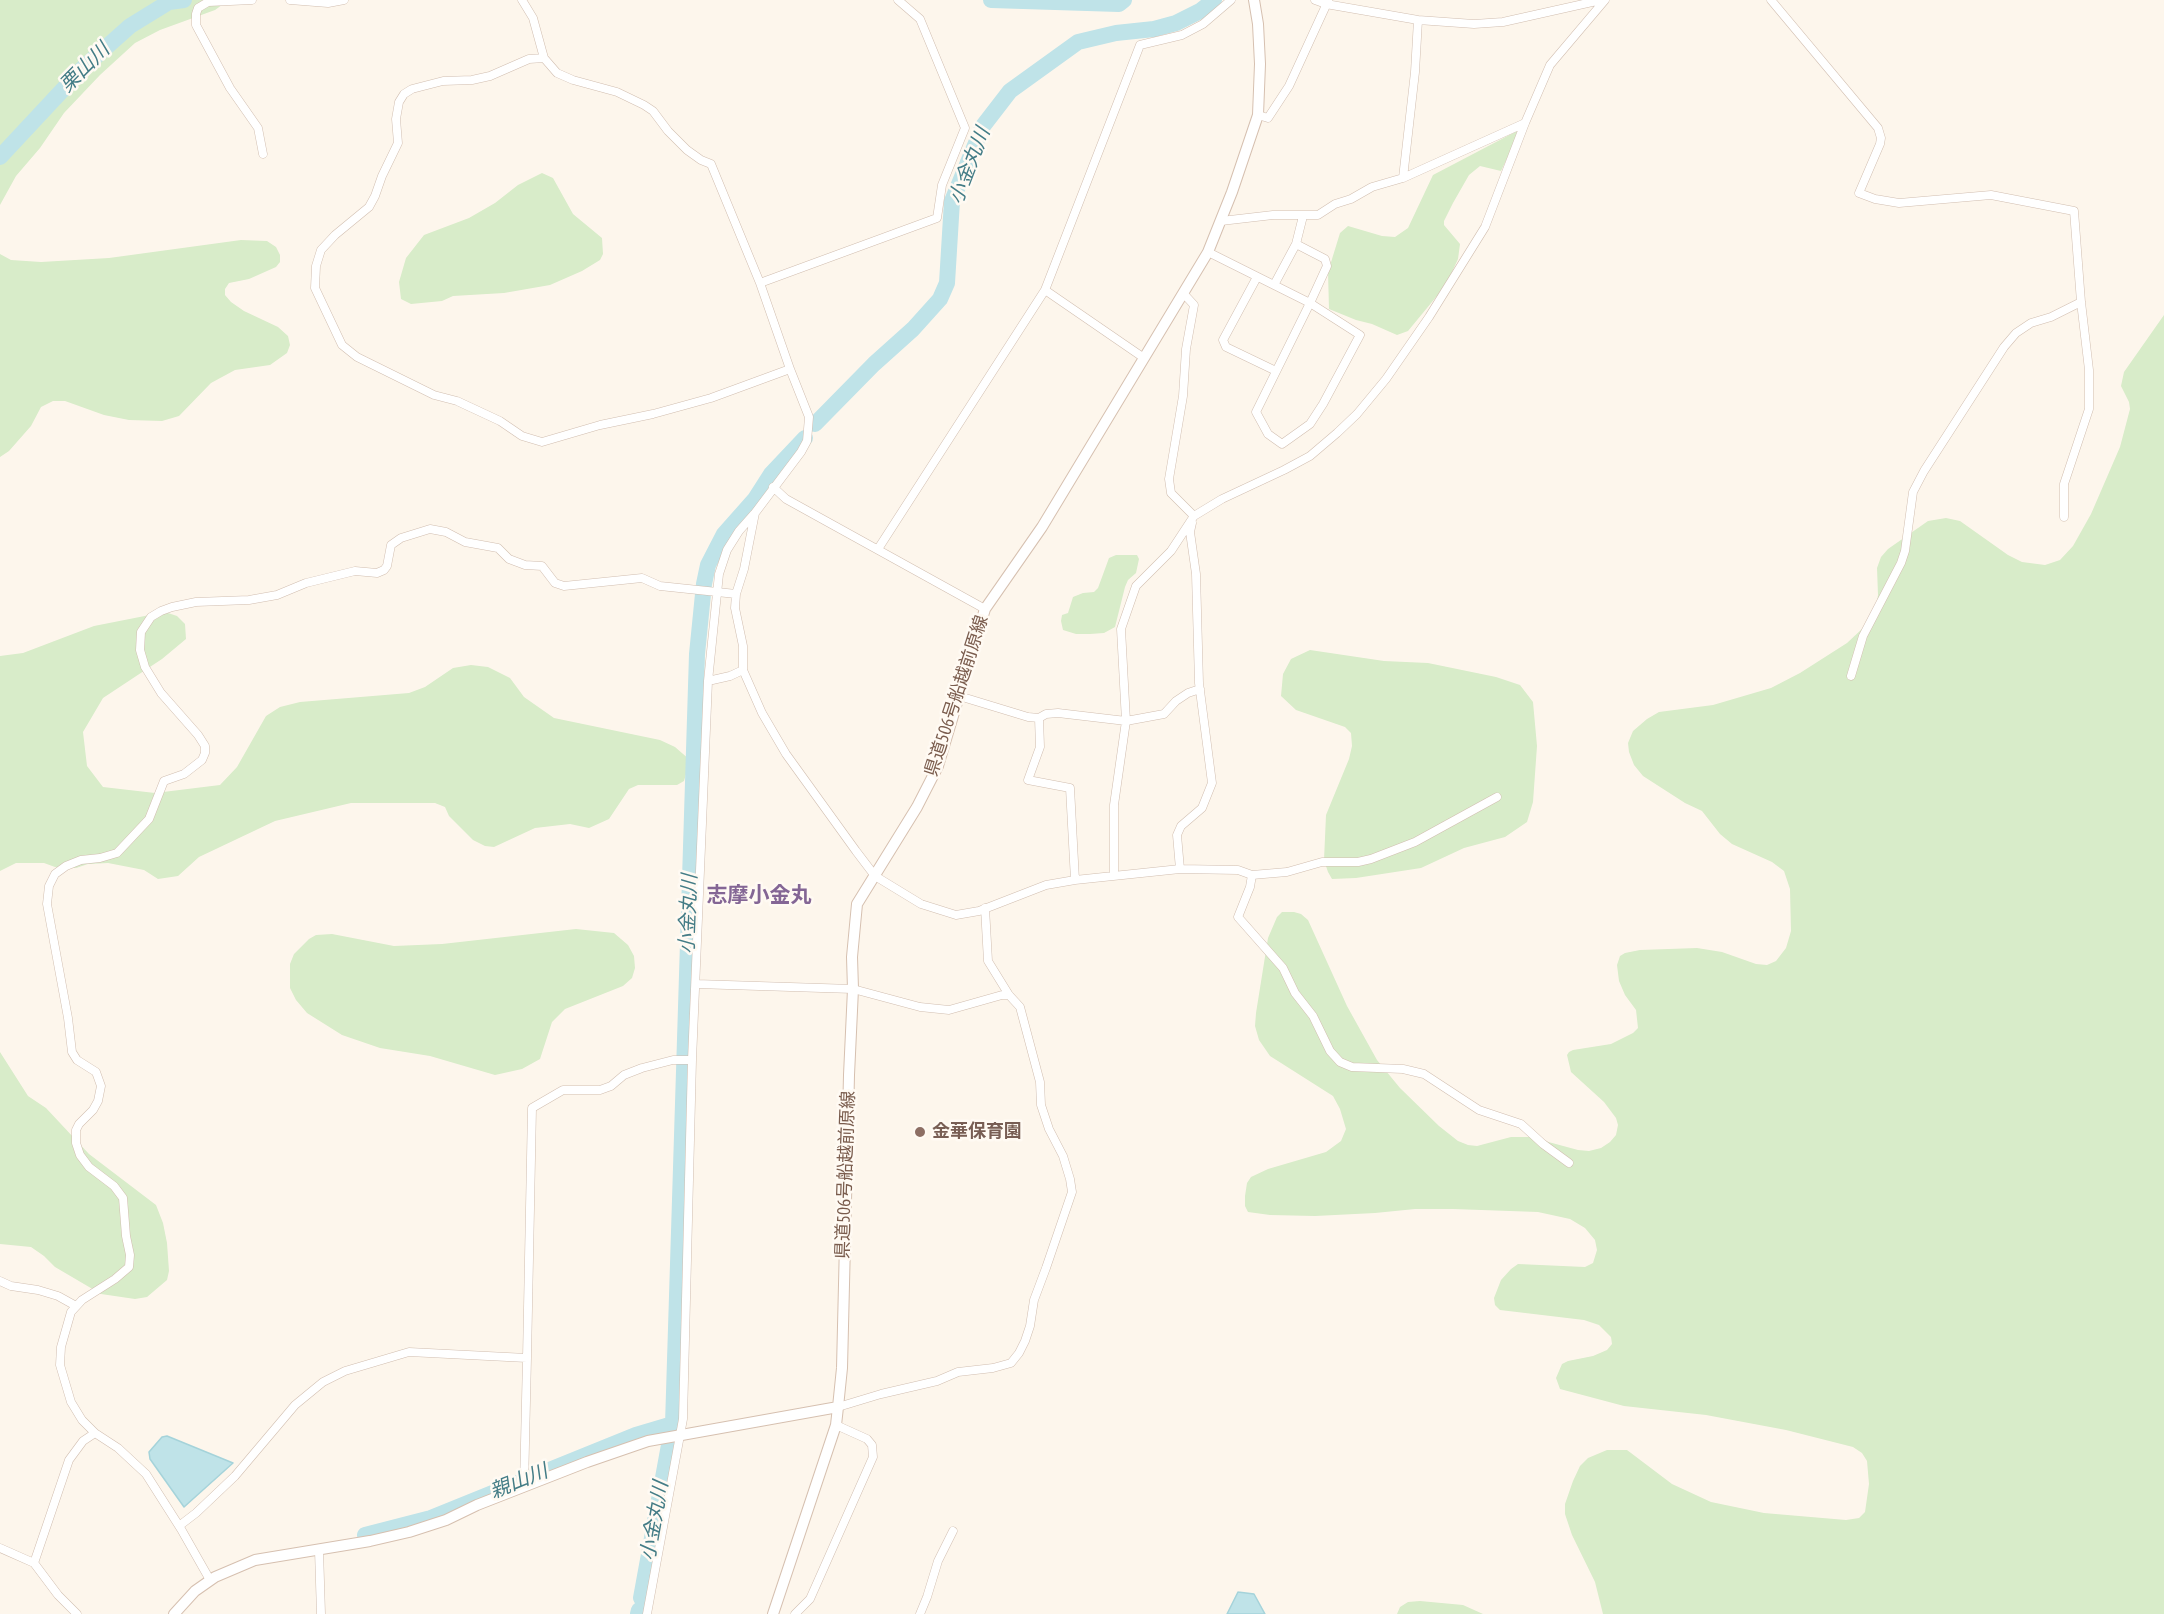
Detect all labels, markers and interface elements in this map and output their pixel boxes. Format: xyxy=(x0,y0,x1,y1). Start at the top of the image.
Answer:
water label: 栗山川 xyxy=(55,38,115,98)
water label: 小金丸川 xyxy=(944,124,996,208)
street label: 県道506号船越前原線 xyxy=(921,613,993,779)
water label: 小金丸川 xyxy=(676,874,702,954)
district label: 志摩小金丸 xyxy=(707,883,811,909)
street label: 県道506号船越前原線 xyxy=(832,1091,860,1259)
place label: 金華保育園 xyxy=(932,1121,1022,1143)
marker: 金華保育園 xyxy=(913,1125,927,1139)
water label: 親山川 xyxy=(487,1460,551,1504)
water label: 小金丸川 xyxy=(636,1480,674,1562)

